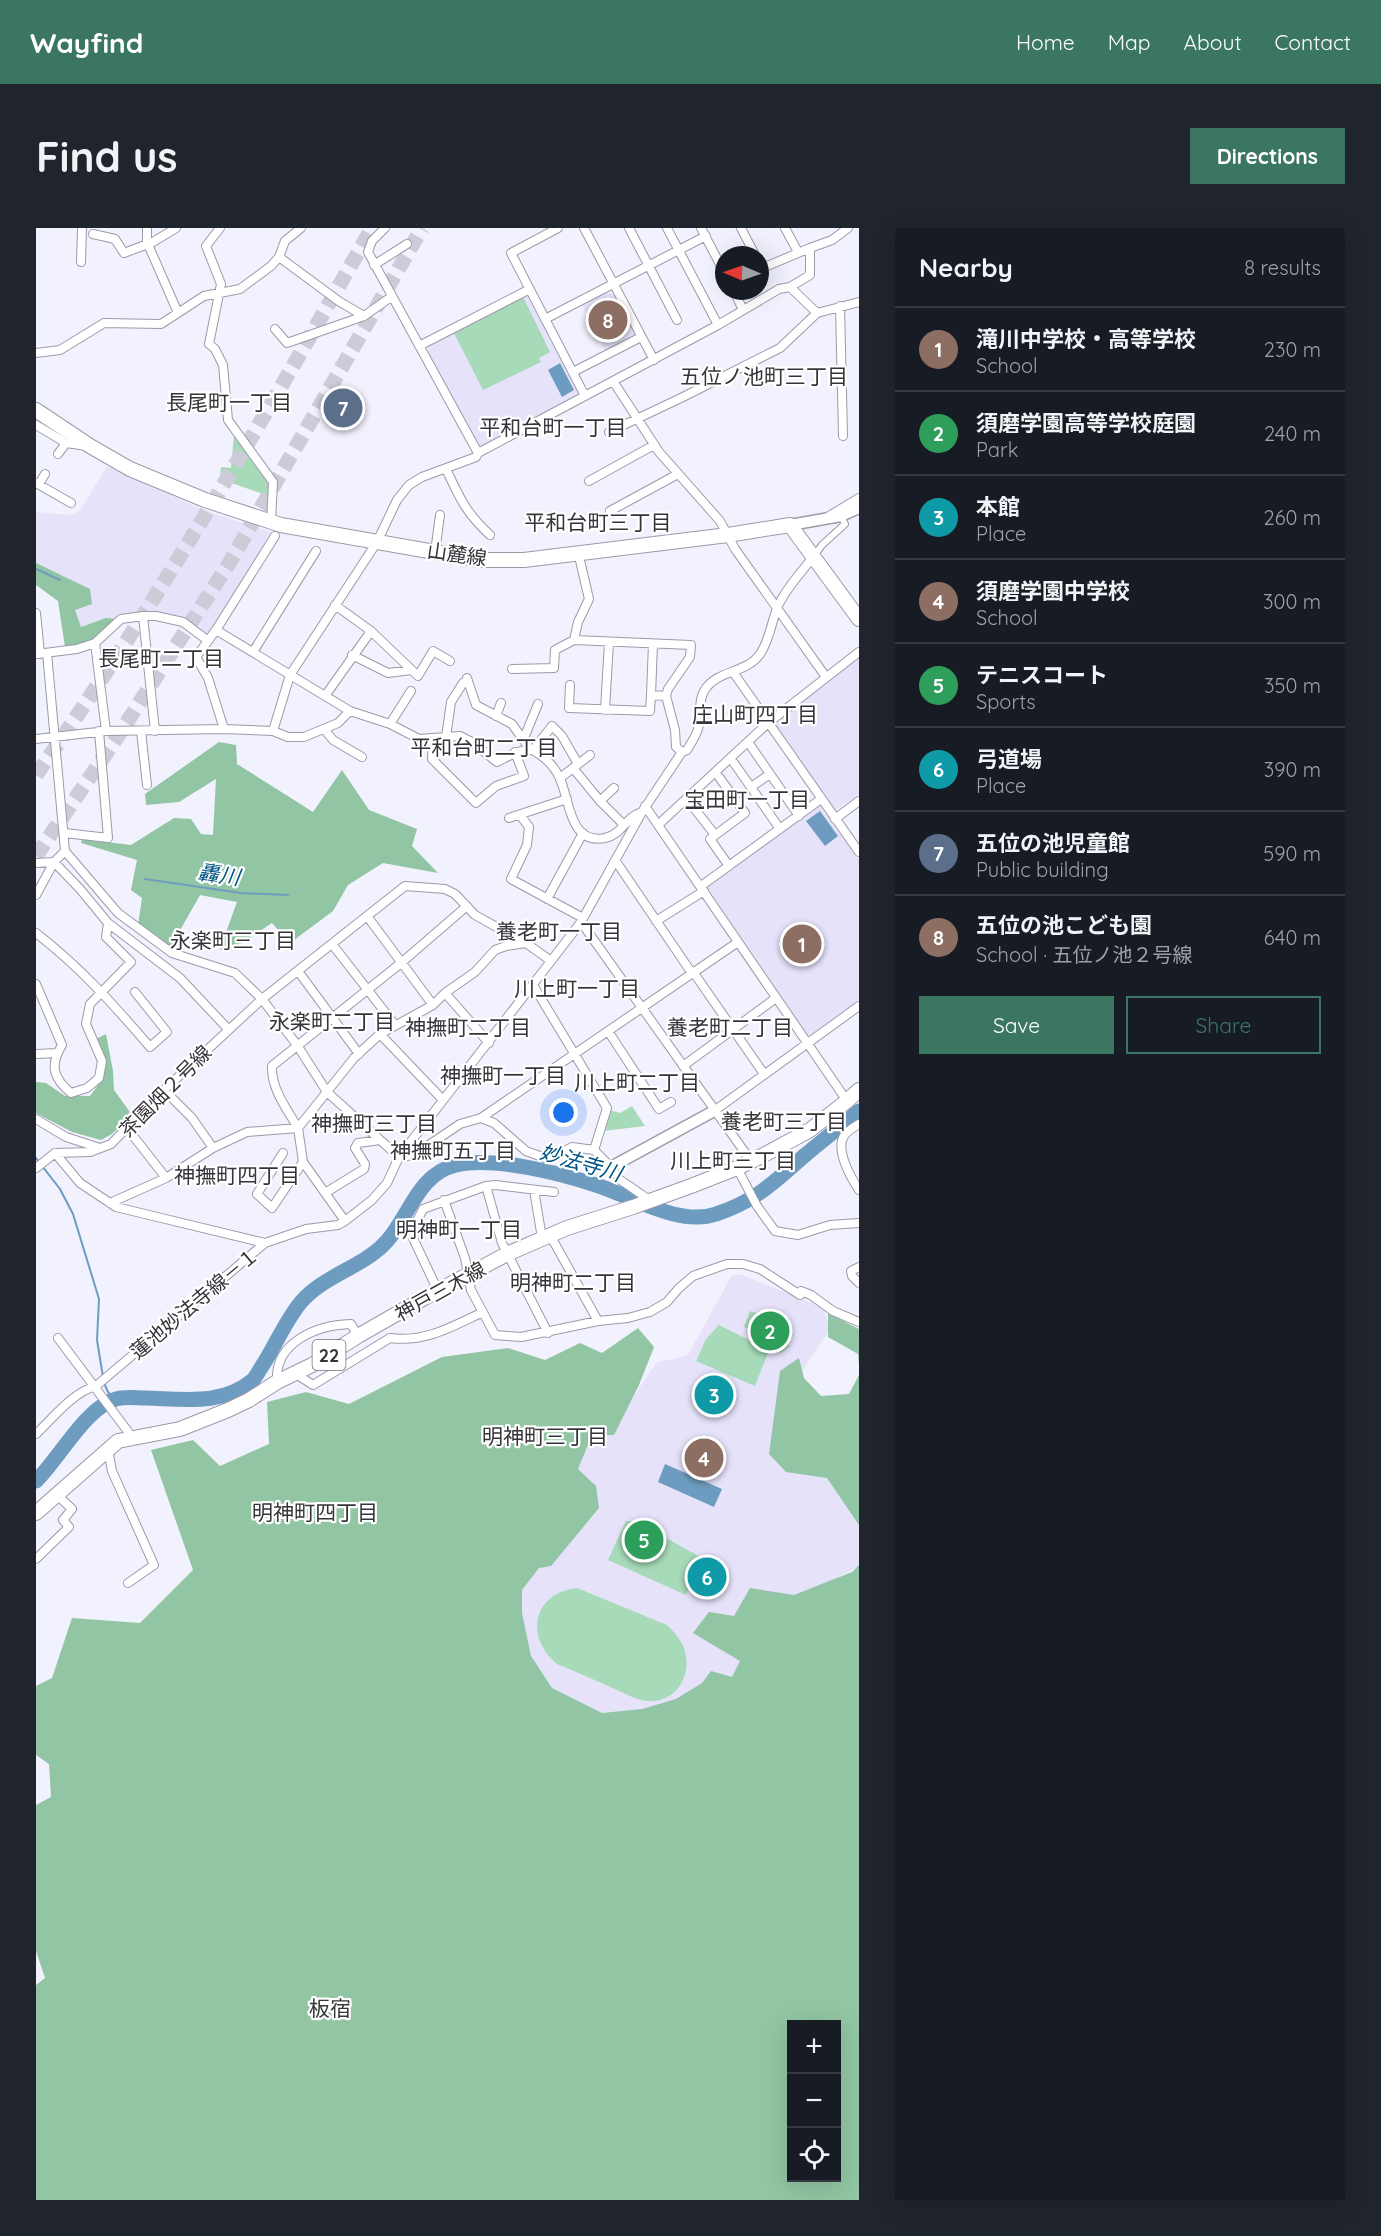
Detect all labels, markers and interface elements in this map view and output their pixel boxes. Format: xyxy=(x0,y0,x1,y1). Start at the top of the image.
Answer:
text: Wayfind xyxy=(30,25,143,60)
text: Home xyxy=(1016,29,1075,55)
text: Map xyxy=(1108,29,1151,55)
text: About xyxy=(1184,29,1242,55)
text: Contact xyxy=(1275,29,1351,55)
button: Directions xyxy=(1190,128,1345,184)
text: Find us xyxy=(36,130,178,183)
north arrow xyxy=(715,246,769,300)
text: Nearby xyxy=(919,251,1013,284)
text: 8 results xyxy=(1244,255,1321,280)
pin: 8 xyxy=(588,298,628,343)
text: 滝川中学校・高等学校 xyxy=(976,325,1196,353)
text: 1 xyxy=(935,337,942,362)
text: 230 m xyxy=(1264,337,1321,362)
text: School xyxy=(976,353,1038,378)
district label: 五位ノ池町三丁目 xyxy=(680,363,848,389)
pin: 7 xyxy=(324,386,362,430)
district label: 長尾町一丁目 xyxy=(166,389,292,415)
text: 須磨学園高等学校庭園 xyxy=(976,409,1196,437)
district label: 平和台町一丁目 xyxy=(480,414,627,440)
text: 2 xyxy=(933,421,944,446)
text: 240 m xyxy=(1264,421,1321,446)
text: Park xyxy=(976,437,1018,462)
text: 本館 xyxy=(976,493,1020,521)
text: 3 xyxy=(933,505,944,530)
text: 260 m xyxy=(1264,505,1321,530)
district label: 平和台町三丁目 xyxy=(525,509,672,535)
text: Place xyxy=(976,521,1026,546)
street label: 山麓線 xyxy=(426,537,488,571)
text: 須磨学園中学校 xyxy=(976,577,1130,605)
text: 4 xyxy=(933,589,944,614)
text: 300 m xyxy=(1263,589,1321,614)
text: School xyxy=(976,605,1038,630)
district label: 長尾町二丁目 xyxy=(98,645,224,671)
text: テニスコート xyxy=(976,661,1108,689)
text: 5 xyxy=(933,673,944,698)
text: 350 m xyxy=(1264,673,1321,698)
text: Sports xyxy=(976,689,1036,714)
district label: 庄山町四丁目 xyxy=(692,701,818,727)
district label: 平和台町二丁目 xyxy=(411,734,558,760)
text: 弓道場 xyxy=(976,745,1042,773)
text: 6 xyxy=(933,757,944,782)
text: 390 m xyxy=(1264,757,1321,782)
text: Place xyxy=(976,773,1026,798)
district label: 宝田町一丁目 xyxy=(684,786,810,812)
text: 五位の池児童館 xyxy=(976,829,1130,857)
text: 7 xyxy=(933,841,944,866)
text: 590 m xyxy=(1263,841,1321,866)
text: Public building xyxy=(976,857,1109,882)
water label: 轟川 xyxy=(196,858,244,890)
text: 五位の池こども園 xyxy=(976,911,1152,939)
district label: 養老町一丁目 xyxy=(496,918,622,944)
pin: 1 xyxy=(782,922,822,966)
text: 8 xyxy=(933,925,944,950)
text: 640 m xyxy=(1264,925,1321,950)
district label: 永楽町三丁目 xyxy=(170,927,296,953)
text: School · 五位ノ池２号線 xyxy=(976,942,1193,967)
district label: 川上町一丁目 xyxy=(514,975,640,1001)
button: Save xyxy=(919,996,1114,1054)
button: Share xyxy=(1126,996,1321,1054)
district label: 永楽町二丁目 xyxy=(269,1008,395,1034)
district label: 神撫町二丁目 xyxy=(405,1014,531,1040)
district label: 養老町二丁目 xyxy=(667,1014,793,1040)
street label: 茶園畑２号線 xyxy=(114,1040,216,1142)
district label: 神撫町一丁目 xyxy=(440,1062,566,1088)
district label: 川上町二丁目 xyxy=(574,1069,700,1095)
your location xyxy=(549,1098,578,1127)
district label: 養老町三丁目 xyxy=(721,1108,847,1134)
district label: 神撫町三丁目 xyxy=(311,1110,437,1136)
district label: 神撫町五丁目 xyxy=(390,1137,516,1163)
water label: 妙法寺川 xyxy=(537,1138,627,1187)
district label: 川上町三丁目 xyxy=(670,1147,796,1173)
district label: 神撫町四丁目 xyxy=(174,1162,300,1188)
district label: 明神町一丁目 xyxy=(396,1216,522,1242)
street label: 蓮池妙法寺線－１ xyxy=(125,1242,263,1364)
street label: 神戸三木線 xyxy=(390,1256,490,1326)
district label: 明神町二丁目 xyxy=(510,1269,636,1295)
pin: 2 xyxy=(750,1308,790,1354)
road number: 22 xyxy=(312,1340,346,1370)
pin: 3 xyxy=(694,1372,734,1418)
district label: 明神町三丁目 xyxy=(482,1423,608,1449)
pin: 4 xyxy=(684,1436,724,1480)
district label: 明神町四丁目 xyxy=(252,1499,378,1525)
pin: 5 xyxy=(624,1518,664,1562)
pin: 6 xyxy=(688,1554,726,1600)
district label: 板宿 xyxy=(309,1995,351,2021)
map controls xyxy=(787,2020,841,2182)
button: + xyxy=(787,2020,841,2074)
button: − xyxy=(787,2074,841,2128)
button: locate xyxy=(787,2128,841,2182)

